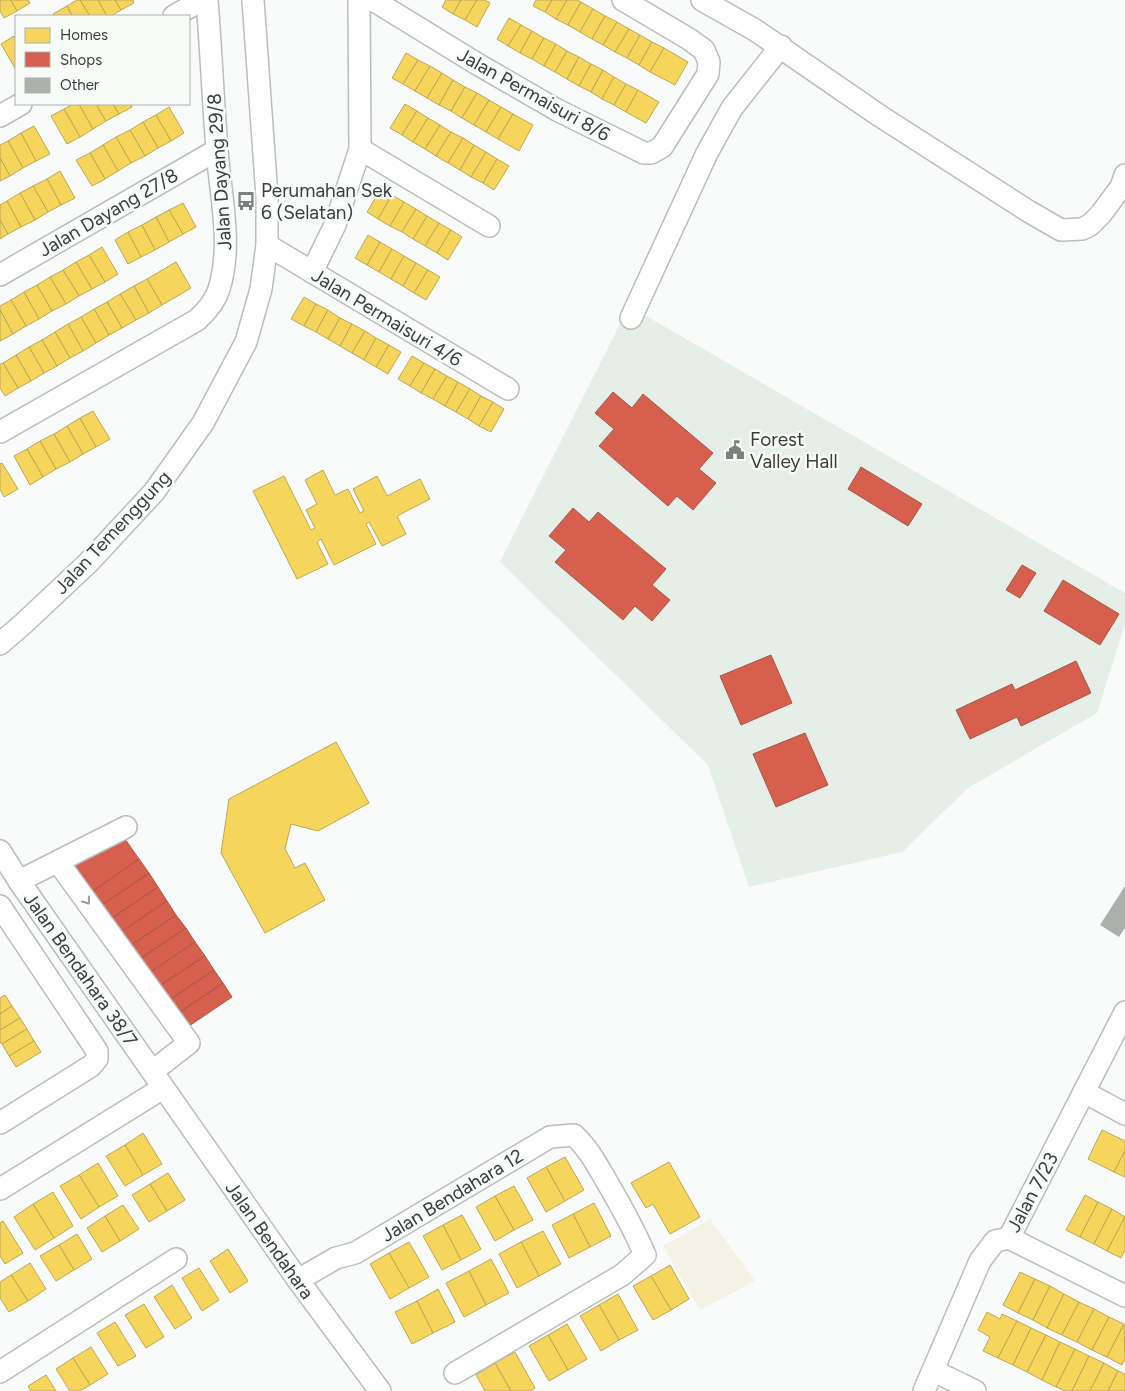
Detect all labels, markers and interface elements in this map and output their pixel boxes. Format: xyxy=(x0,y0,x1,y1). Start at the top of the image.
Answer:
legend xyxy=(15,15,190,105)
text: Homes xyxy=(60,26,108,44)
street label: Jalan Permaisuri 8/6 xyxy=(453,43,614,146)
text: Shops xyxy=(60,51,102,69)
text: Other xyxy=(60,76,99,94)
street label: Jalan Dayang 29/8 xyxy=(203,93,236,251)
street label: Jalan Dayang 27/8 xyxy=(34,163,182,262)
place label: Perumahan Sek 6 (Selatan) xyxy=(261,179,393,224)
bus stop icon: Perumahan Sek 6 (Selatan) xyxy=(235,190,257,212)
street label: Jalan Permaisuri 4/6 xyxy=(307,263,466,372)
place label: Forest Valley Hall xyxy=(750,428,838,473)
public building icon: Forest Valley Hall xyxy=(724,439,746,461)
street label: Jalan Temenggung xyxy=(49,466,175,599)
street label: Jalan Bendahara 38/7 xyxy=(19,888,142,1051)
one-way arrow xyxy=(81,895,89,904)
street label: Jalan Bendahara 12 xyxy=(377,1144,527,1247)
street label: Jalan 7/23 xyxy=(1002,1148,1063,1236)
street label: Jalan Bendahara xyxy=(220,1177,319,1304)

